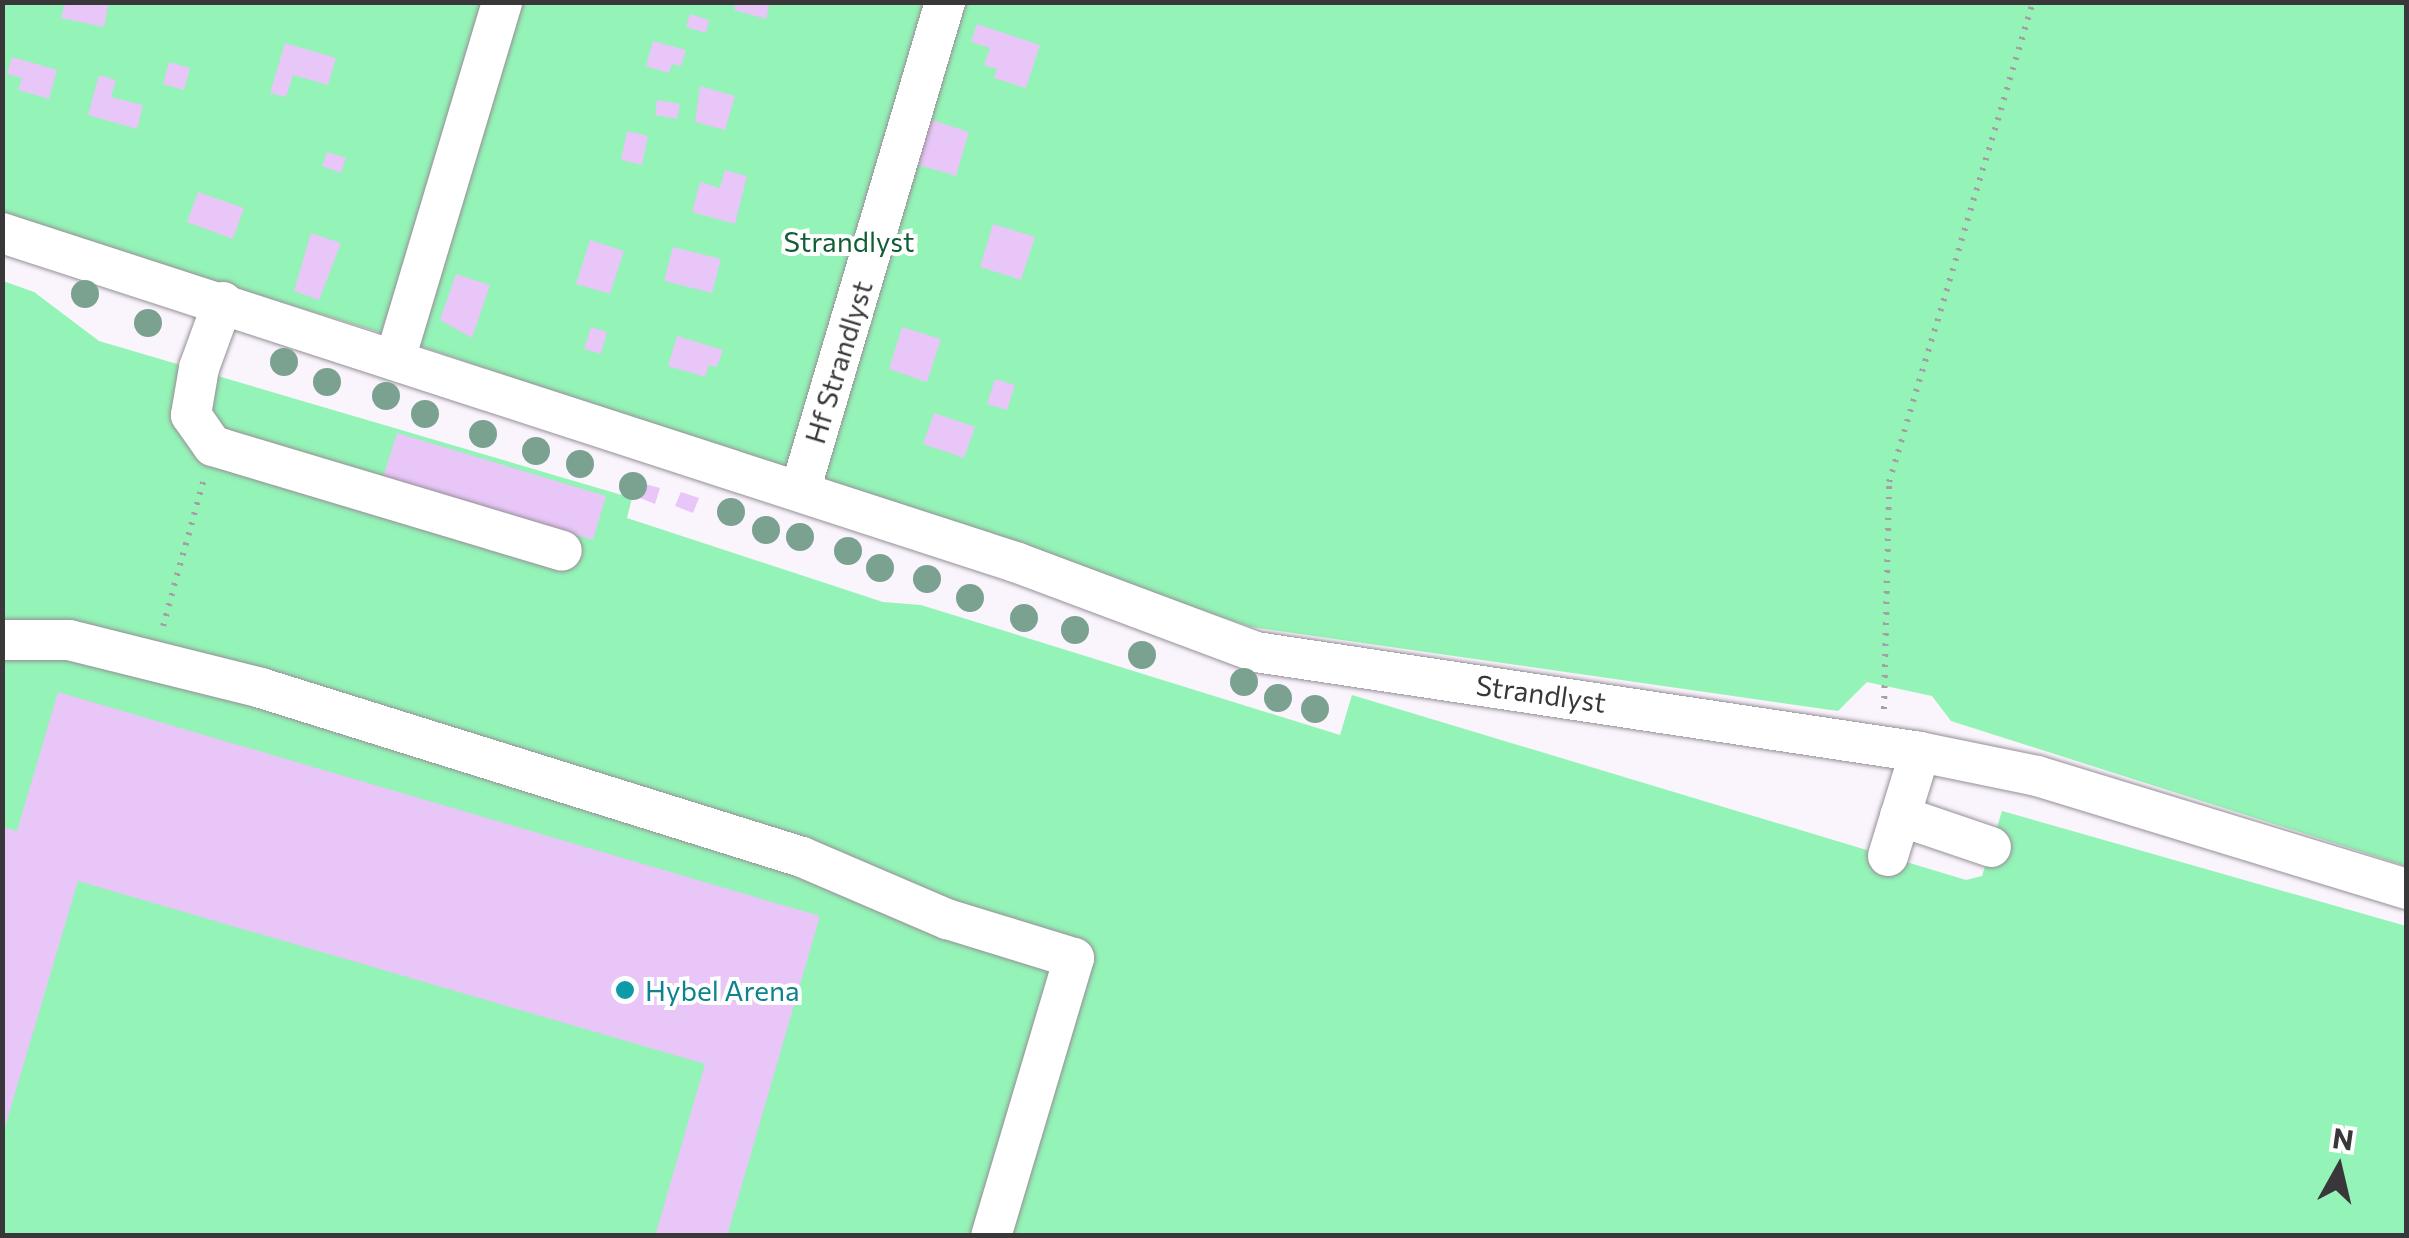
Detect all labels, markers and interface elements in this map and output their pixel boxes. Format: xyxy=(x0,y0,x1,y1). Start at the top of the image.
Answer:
park label: Strandlyst xyxy=(784,224,914,258)
street label: Hf Strandlyst xyxy=(797,277,879,447)
street label: Strandlyst xyxy=(1474,667,1608,719)
place label: Hybel Arena xyxy=(645,973,800,1007)
marker: Hybel Arena xyxy=(614,979,636,1001)
north arrow xyxy=(2289,1118,2389,1218)
text: N xyxy=(2330,1120,2356,1157)

